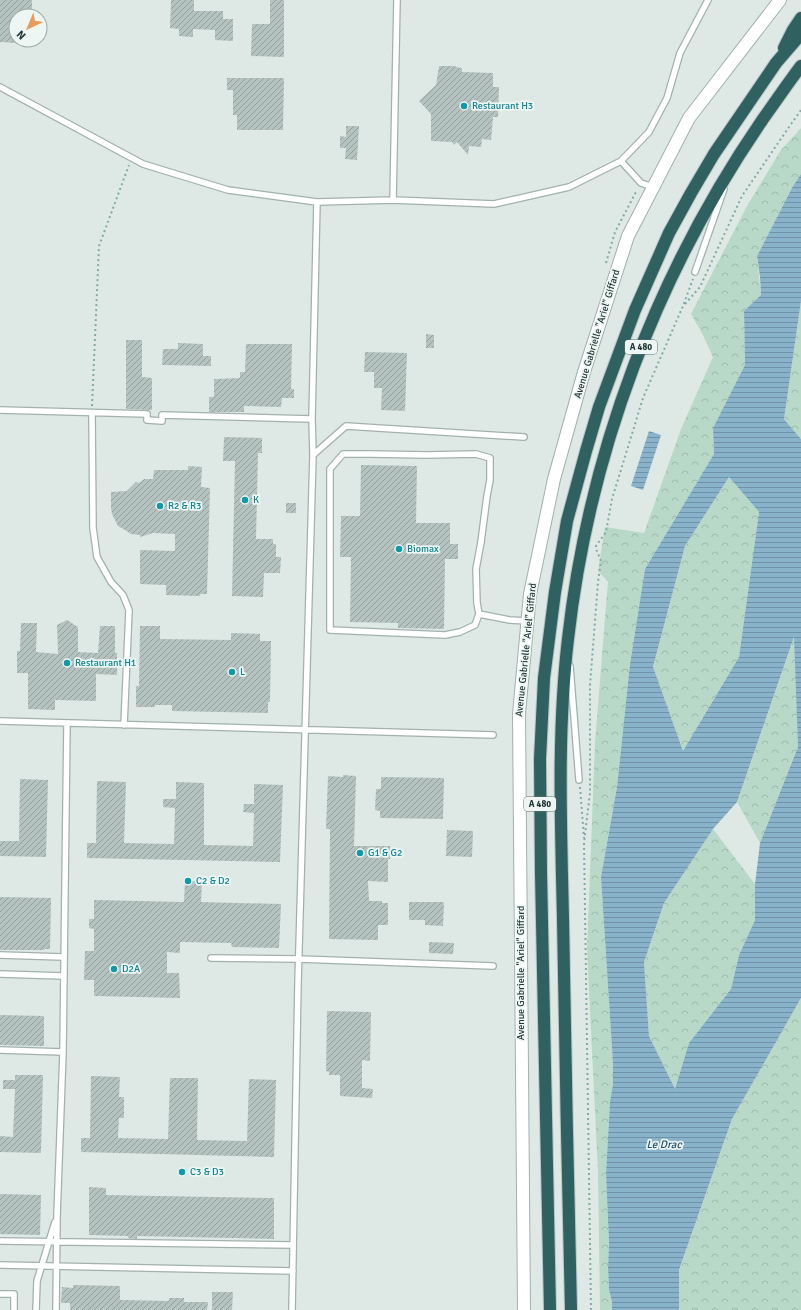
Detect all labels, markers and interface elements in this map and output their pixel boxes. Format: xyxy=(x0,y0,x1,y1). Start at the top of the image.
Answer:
north arrow xyxy=(8,8,48,48)
text: N xyxy=(14,27,29,42)
place label: Restaurant H3 xyxy=(472,100,533,112)
marker: Restaurant H3 xyxy=(459,101,469,111)
street label: Avenue Gabrielle "Ariel" Giffard xyxy=(572,268,622,400)
road number: A 480 xyxy=(625,340,657,354)
place label: K xyxy=(253,494,259,506)
marker: K xyxy=(240,495,250,505)
place label: R2 & R3 xyxy=(168,500,201,512)
marker: R2 & R3 xyxy=(155,501,165,511)
place label: Biomax xyxy=(407,543,439,555)
marker: Biomax xyxy=(394,544,404,554)
street label: Avenue Gabrielle "Ariel" Giffard xyxy=(513,583,539,717)
place label: Restaurant H1 xyxy=(75,657,136,669)
marker: Restaurant H1 xyxy=(62,658,72,668)
place label: L xyxy=(240,666,245,678)
marker: L xyxy=(227,667,237,677)
road number: A 480 xyxy=(524,797,556,811)
place label: G1 & G2 xyxy=(368,847,402,859)
marker: G1 & G2 xyxy=(355,848,365,858)
place label: C2 & D2 xyxy=(196,875,230,887)
marker: C2 & D2 xyxy=(183,876,193,886)
street label: Avenue Gabrielle "Ariel" Giffard xyxy=(515,906,527,1040)
place label: D2A xyxy=(122,963,140,975)
marker: D2A xyxy=(109,964,119,974)
water label: Le Drac xyxy=(646,1138,682,1151)
place label: C3 & D3 xyxy=(190,1166,224,1178)
marker: C3 & D3 xyxy=(177,1167,187,1177)

